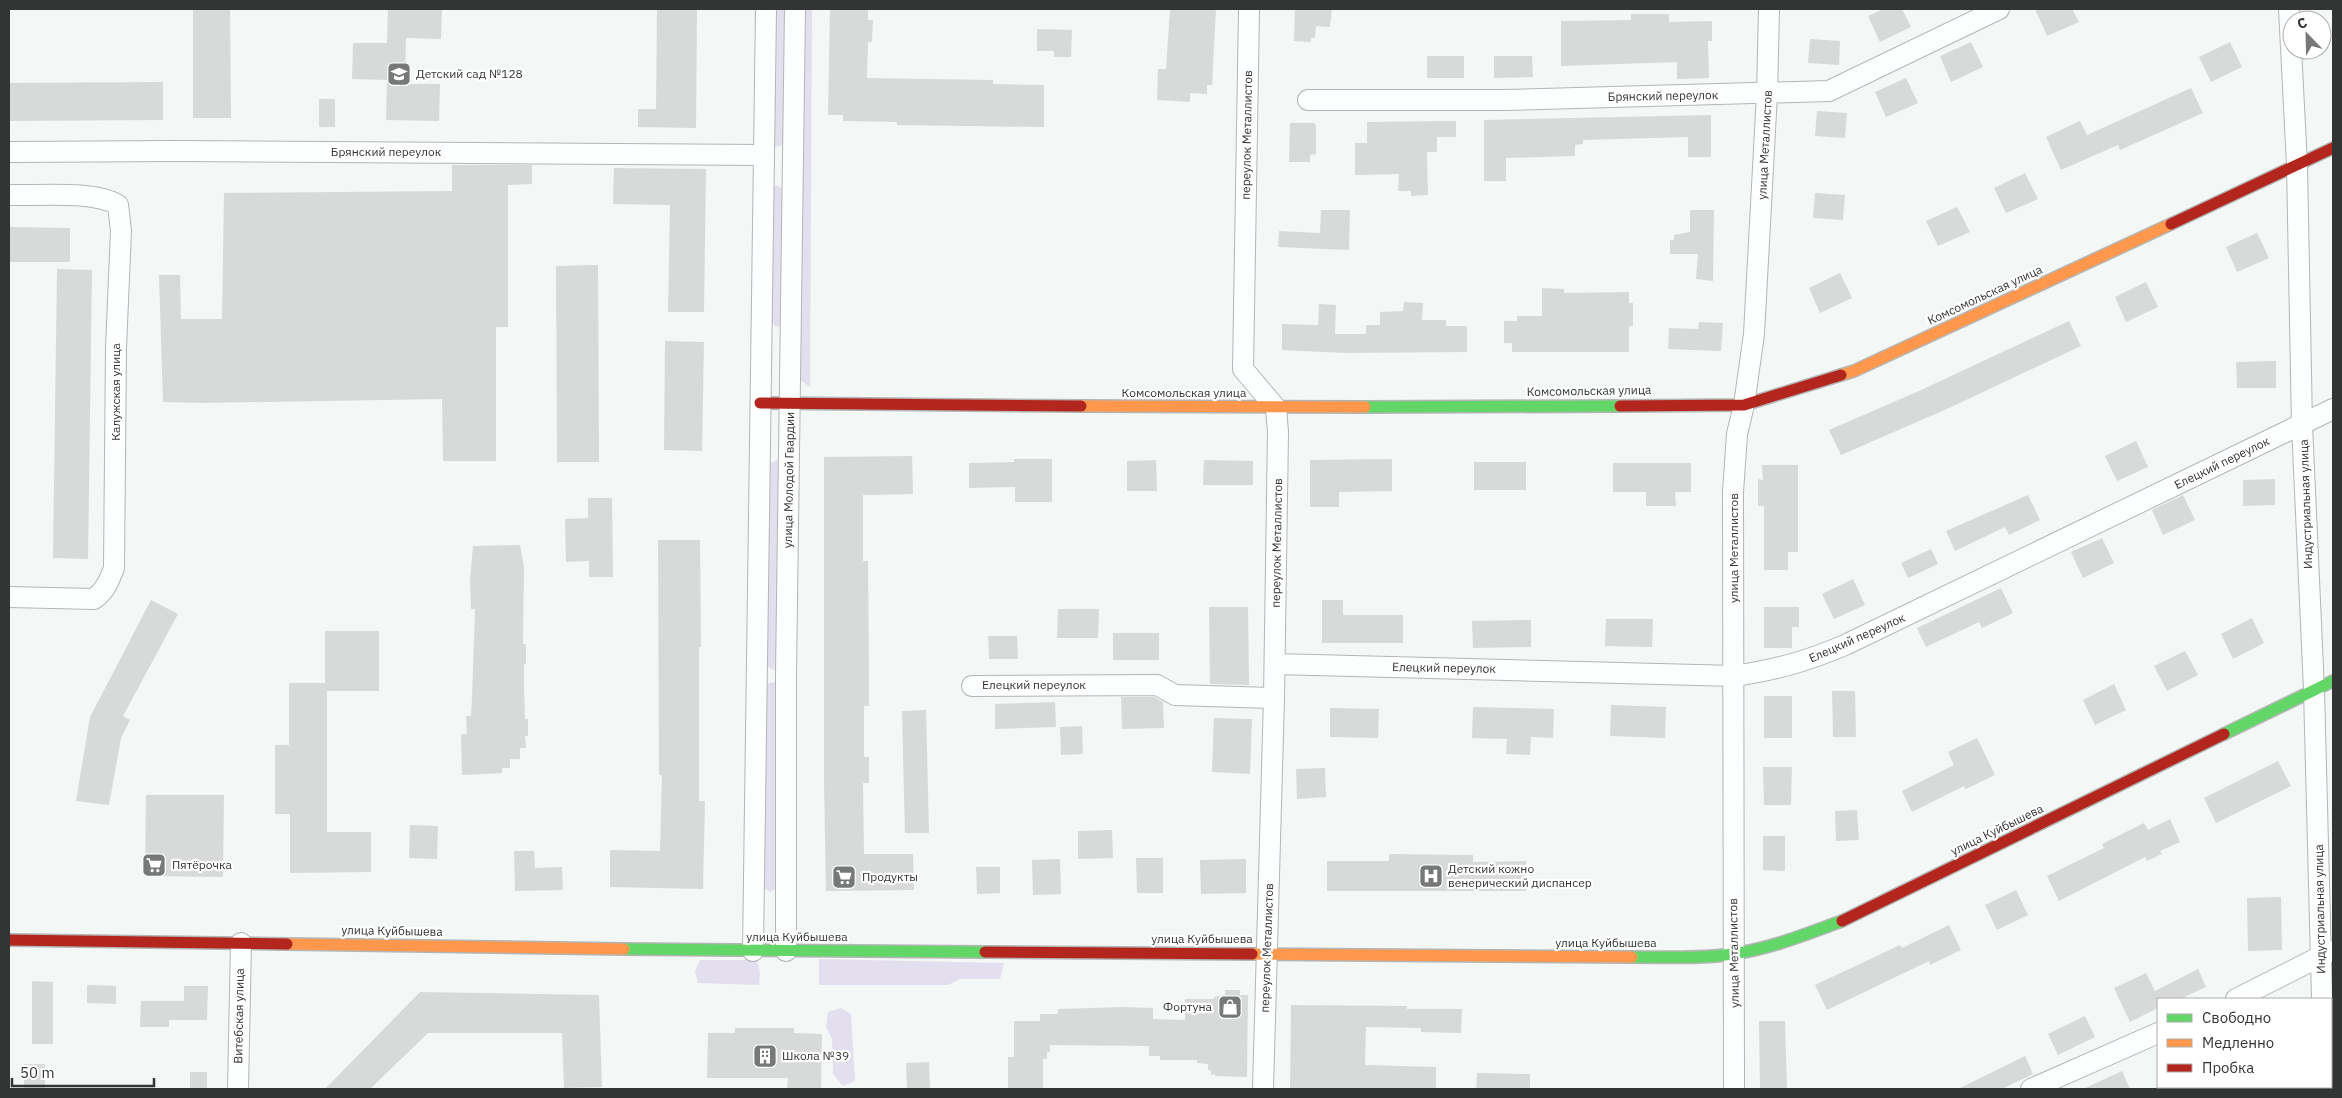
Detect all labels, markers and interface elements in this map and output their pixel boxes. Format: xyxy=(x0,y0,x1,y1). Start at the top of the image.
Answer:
north arrow xyxy=(2282,10,2332,60)
text: С xyxy=(2294,13,2310,33)
school or university icon: Детский сад №128 xyxy=(386,61,412,87)
place label: Детский сад №128 xyxy=(416,66,523,81)
street label: переулок Металлистов xyxy=(1238,70,1255,200)
street label: Брянский переулок xyxy=(1608,87,1719,104)
street label: улица Металлистов xyxy=(1754,90,1775,200)
street label: Брянский переулок xyxy=(331,144,442,159)
street label: Комсомольская улица xyxy=(1925,261,2045,328)
street label: Калужская улица xyxy=(108,343,123,441)
street label: Комсомольская улица xyxy=(1526,382,1652,399)
street label: Комсомольская улица xyxy=(1122,385,1247,400)
street label: улица Молодой Гвардии xyxy=(780,412,797,548)
street label: Елецкий переулок xyxy=(2172,433,2272,492)
street label: Индустриальная улица xyxy=(2296,438,2315,569)
street label: переулок Металлистов xyxy=(1268,478,1285,608)
street label: улица Металлистов xyxy=(1726,493,1741,603)
street label: Елецкий переулок xyxy=(1806,609,1908,666)
street label: Елецкий переулок xyxy=(1392,659,1497,676)
street label: Елецкий переулок xyxy=(982,677,1086,692)
street label: улица Куйбышева xyxy=(1948,800,2046,859)
street label: Индустриальная улица xyxy=(2311,843,2328,974)
supermarket icon: Пятёрочка xyxy=(141,852,167,878)
place label: Пятёрочка xyxy=(172,857,232,872)
place label: Детский кожно венерический диспансер xyxy=(1448,861,1592,890)
hospital icon: Детский кожно венерический диспансер xyxy=(1418,863,1444,889)
supermarket icon: Продукты xyxy=(831,864,857,890)
place label: Продукты xyxy=(862,869,918,884)
street label: переулок Металлистов xyxy=(1257,883,1276,1013)
street label: улица Металлистов xyxy=(1725,898,1742,1008)
street label: улица Куйбышева xyxy=(341,922,443,939)
street label: улица Куйбышева xyxy=(746,929,848,944)
street label: улица Куйбышева xyxy=(1151,931,1253,946)
street label: улица Куйбышева xyxy=(1555,935,1657,950)
street label: Витебская улица xyxy=(230,968,247,1064)
shop icon: Фортуна xyxy=(1217,994,1243,1020)
legend xyxy=(2157,998,2332,1088)
place label: Фортуна xyxy=(1163,999,1213,1014)
text: Свободно xyxy=(2202,1008,2271,1027)
text: Медленно xyxy=(2202,1033,2274,1052)
building icon: Школа №39 xyxy=(752,1043,778,1069)
place label: Школа №39 xyxy=(782,1048,849,1063)
scale bar xyxy=(12,1056,155,1088)
text: Пробка xyxy=(2202,1058,2254,1077)
text: 50 m xyxy=(20,1063,55,1082)

